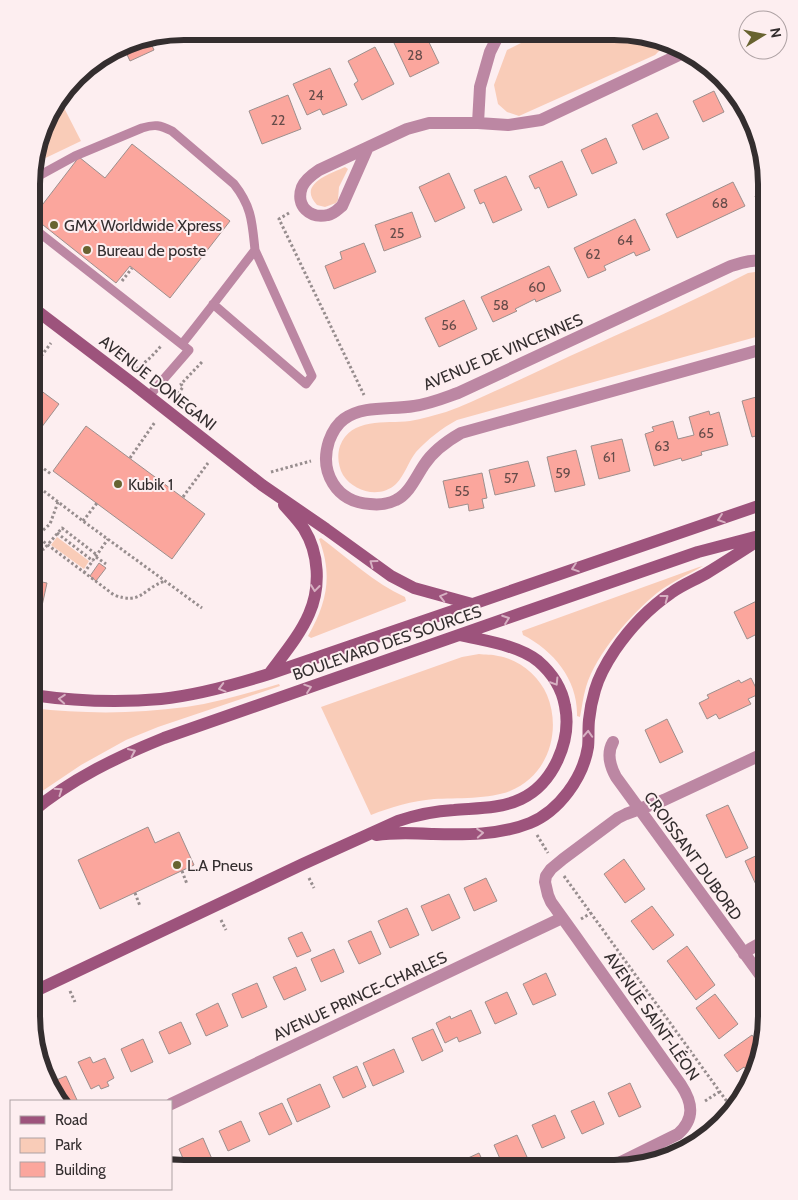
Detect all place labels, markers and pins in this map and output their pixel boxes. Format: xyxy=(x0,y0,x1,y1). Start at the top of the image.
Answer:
place label: GMX Worldwide Xpress xyxy=(64,216,223,235)
marker: GMX Worldwide Xpress xyxy=(48,219,60,231)
place label: Bureau de poste xyxy=(97,241,206,260)
marker: Bureau de poste xyxy=(81,244,93,256)
place label: Kubik 1 xyxy=(128,475,173,494)
marker: Kubik 1 xyxy=(112,478,124,490)
place label: L.A Pneus xyxy=(187,856,253,875)
marker: L.A Pneus xyxy=(171,859,183,871)

